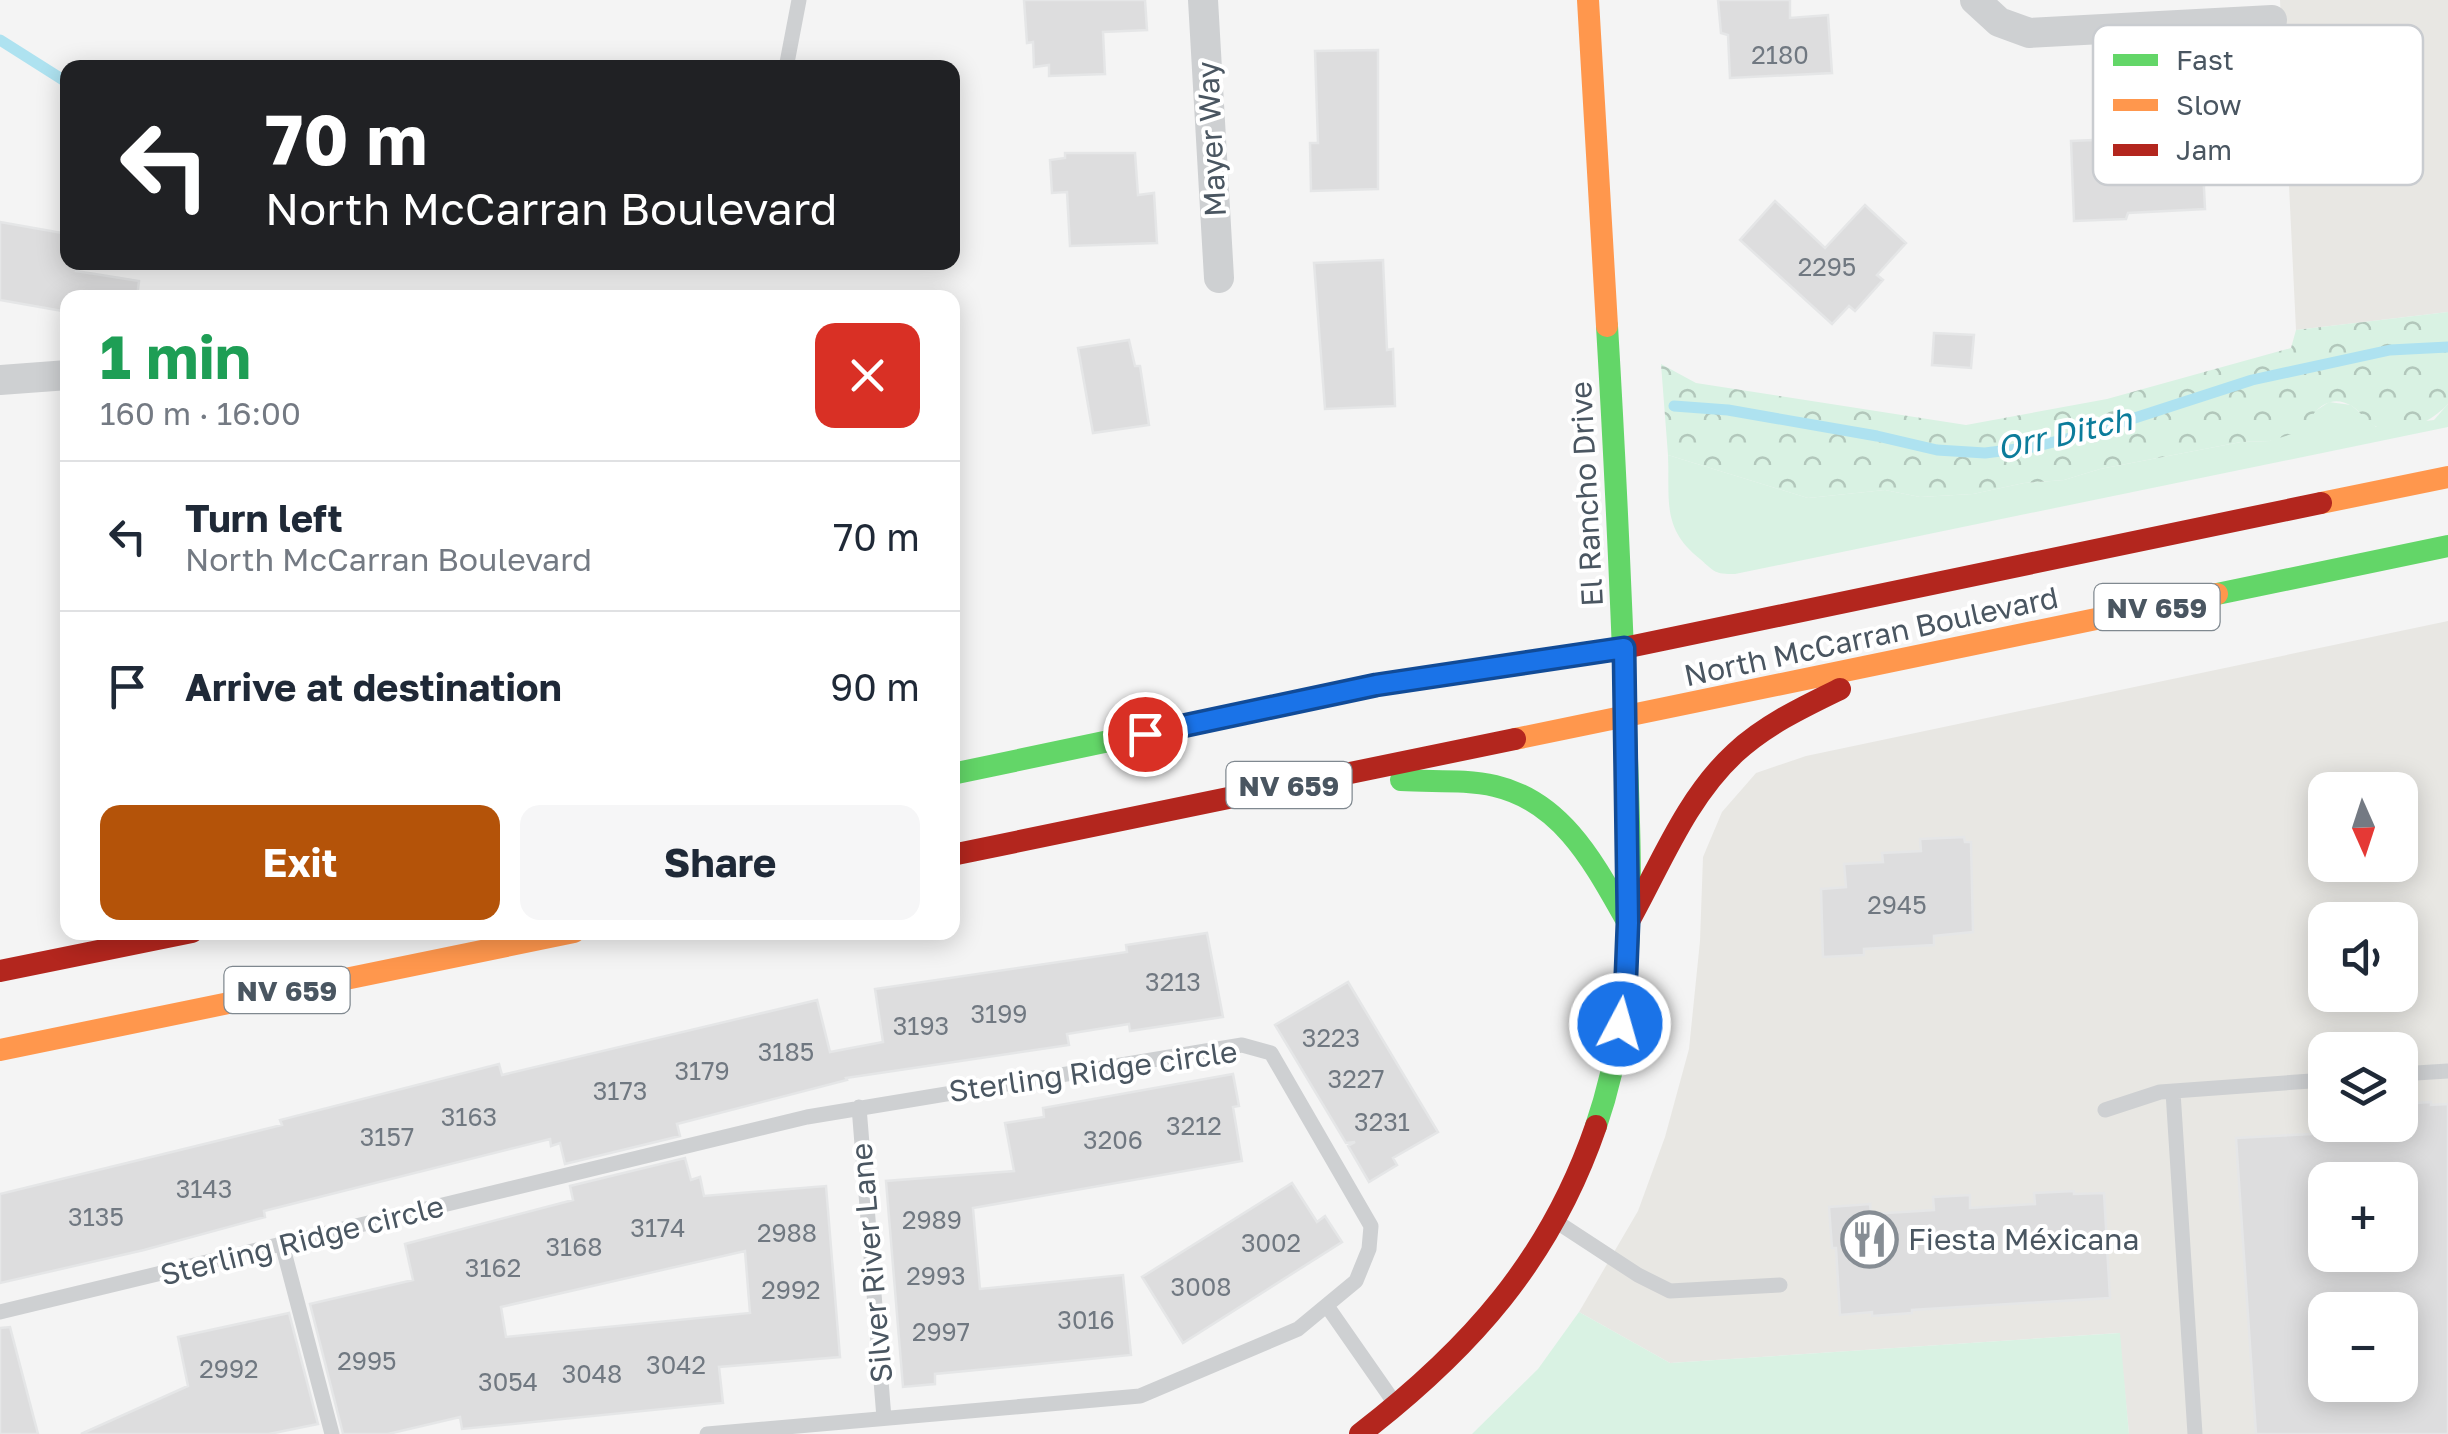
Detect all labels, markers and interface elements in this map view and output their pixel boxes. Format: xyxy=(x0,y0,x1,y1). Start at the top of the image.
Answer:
legend xyxy=(2093,25,2423,185)
house number: 2180 xyxy=(1751,39,1809,70)
text: Fast xyxy=(2176,43,2234,76)
street label: Mayer Way xyxy=(1189,60,1233,218)
text: Slow xyxy=(2176,88,2242,121)
text: 70 m xyxy=(265,96,427,180)
icon: left xyxy=(100,100,230,230)
text: Jam xyxy=(2176,133,2232,166)
text: North McCarran Boulevard xyxy=(265,181,837,235)
house number: 2295 xyxy=(1798,251,1856,282)
text: 1 min xyxy=(100,320,251,392)
button: close xyxy=(815,323,920,428)
street label: El Rancho Drive xyxy=(1562,380,1610,608)
text: 160 m · 16:00 xyxy=(100,394,301,432)
water label: Orr Ditch xyxy=(1993,399,2137,467)
text: Turn left xyxy=(185,495,343,540)
icon: left xyxy=(100,509,155,564)
text: 70 m xyxy=(833,514,920,559)
text: North McCarran Boulevard xyxy=(185,540,592,578)
street label: North McCarran Boulevard xyxy=(1681,579,2061,693)
road number: NV 659 xyxy=(2094,584,2220,630)
icon: arrive xyxy=(100,659,155,714)
text: Arrive at destination xyxy=(185,664,562,709)
text: 90 m xyxy=(830,664,920,709)
pin xyxy=(1103,692,1188,777)
icon: arrive xyxy=(1118,707,1173,762)
road number: NV 659 xyxy=(1226,762,1352,808)
north arrow xyxy=(2308,772,2418,882)
map controls xyxy=(2308,772,2418,1402)
button: Exit xyxy=(100,805,500,920)
button: Share xyxy=(520,805,920,920)
house number: 2945 xyxy=(1867,889,1927,920)
button: sound xyxy=(2308,902,2418,1012)
house number: 3213 xyxy=(1145,966,1201,997)
road number: NV 659 xyxy=(224,967,350,1013)
position arrow xyxy=(1568,972,1672,1076)
house number: 3199 xyxy=(970,998,1028,1029)
house number: 3193 xyxy=(893,1010,949,1041)
house number: 3223 xyxy=(1302,1022,1360,1053)
button: layers xyxy=(2308,1032,2418,1142)
street label: Sterling Ridge circle xyxy=(946,1033,1240,1109)
house number: 3185 xyxy=(758,1036,814,1067)
house number: 3179 xyxy=(674,1055,730,1086)
house number: 3227 xyxy=(1328,1063,1384,1094)
house number: 3173 xyxy=(593,1075,647,1106)
house number: 3163 xyxy=(441,1101,497,1132)
house number: 3231 xyxy=(1354,1106,1410,1137)
house number: 3212 xyxy=(1166,1110,1222,1141)
house number: 3157 xyxy=(360,1121,414,1152)
house number: 3206 xyxy=(1083,1124,1143,1155)
street label: Silver River Lane xyxy=(843,1142,899,1384)
button: + xyxy=(2308,1162,2418,1272)
house number: 3143 xyxy=(176,1173,232,1204)
street label: Sterling Ridge circle xyxy=(157,1187,447,1293)
house number: 3135 xyxy=(68,1201,124,1232)
house number: 2989 xyxy=(902,1204,962,1235)
restaurant icon: Fiesta Méxicana xyxy=(1839,1209,1899,1269)
house number: 3174 xyxy=(630,1212,686,1243)
house number: 2988 xyxy=(757,1217,817,1248)
place label: Fiesta Méxicana xyxy=(1908,1221,2139,1257)
house number: 3002 xyxy=(1241,1227,1301,1258)
house number: 3168 xyxy=(545,1231,603,1262)
house number: 3162 xyxy=(465,1252,521,1283)
house number: 2993 xyxy=(906,1260,966,1291)
house number: 3008 xyxy=(1171,1271,1231,1302)
house number: 2992 xyxy=(761,1274,821,1305)
button: − xyxy=(2308,1292,2418,1402)
house number: 3016 xyxy=(1057,1304,1115,1335)
house number: 2997 xyxy=(912,1316,970,1347)
house number: 2995 xyxy=(337,1345,397,1376)
house number: 3042 xyxy=(646,1349,706,1380)
house number: 2992 xyxy=(199,1353,259,1384)
house number: 3048 xyxy=(562,1358,622,1389)
house number: 3054 xyxy=(478,1366,538,1397)

